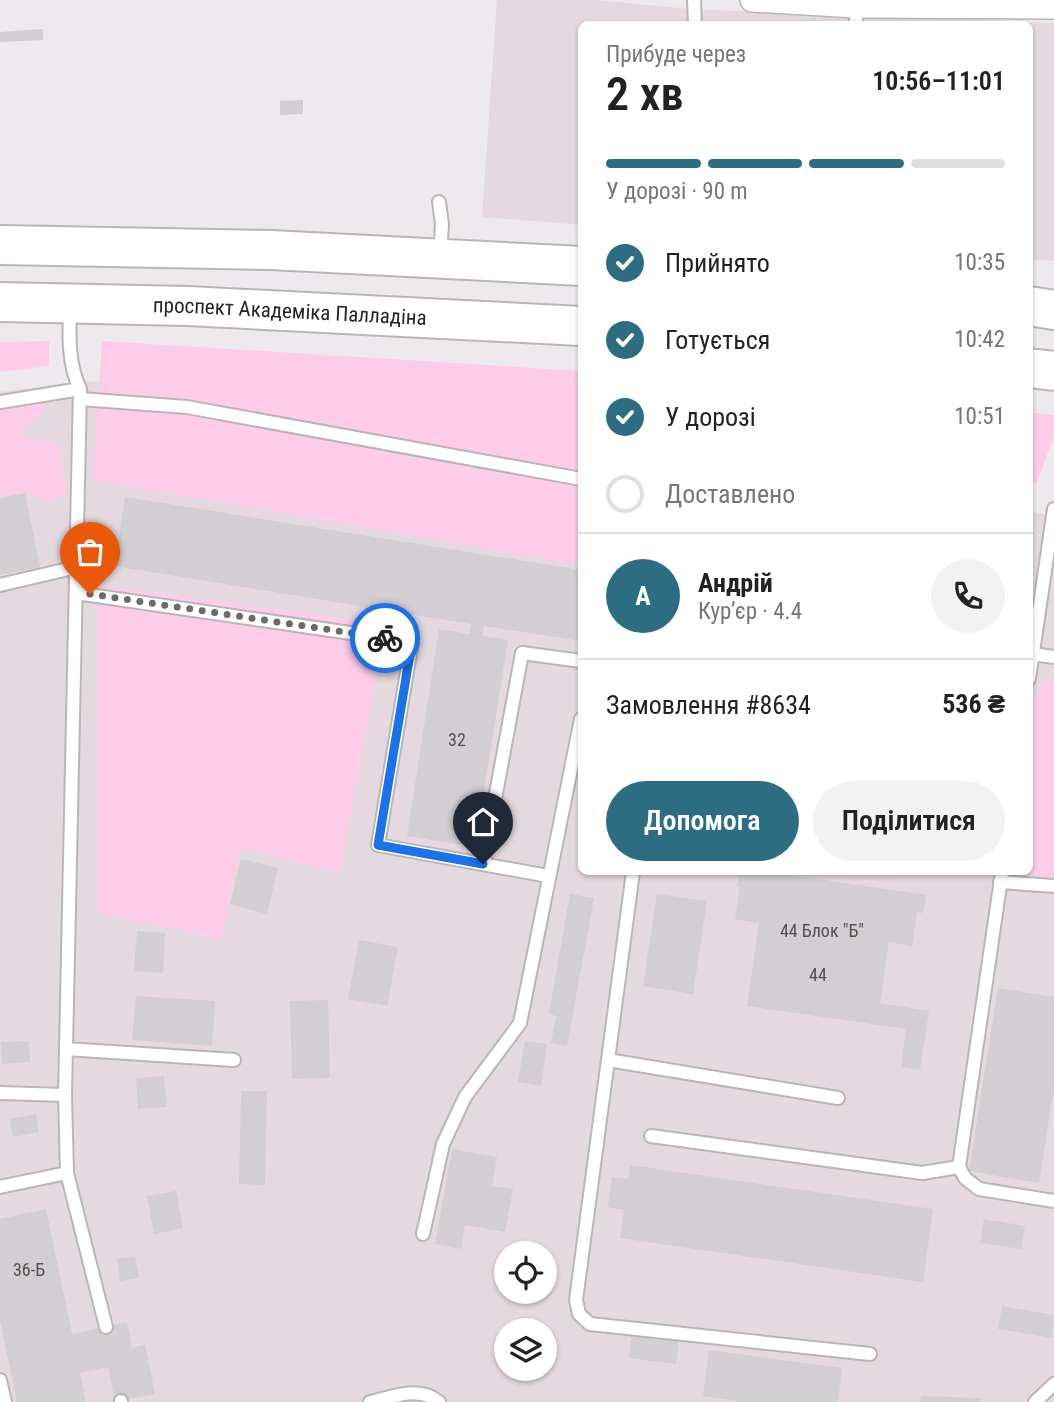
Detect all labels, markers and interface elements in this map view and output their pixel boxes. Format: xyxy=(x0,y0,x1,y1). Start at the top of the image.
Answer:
text: Прибуде через xyxy=(606,41,746,68)
text: 10:56–11:01 xyxy=(872,66,1005,96)
text: 2 хв xyxy=(606,67,683,121)
text: У дорозі · 90 m xyxy=(606,178,748,205)
icon: check xyxy=(606,244,644,282)
text: Прийнято xyxy=(665,248,770,278)
text: 10:35 xyxy=(954,249,1005,276)
street label: проспект Академіка Палладіна xyxy=(153,293,427,330)
icon: check xyxy=(606,321,644,359)
text: Готується xyxy=(665,325,770,355)
text: 10:42 xyxy=(954,326,1005,353)
icon: check xyxy=(606,398,644,436)
text: У дорозі xyxy=(665,402,756,432)
text: 10:51 xyxy=(954,403,1005,430)
text: Доставлено xyxy=(665,479,795,509)
pin xyxy=(60,522,120,594)
icon: bag xyxy=(71,533,109,571)
button: phone xyxy=(931,559,1005,633)
text: Андрій xyxy=(698,568,773,598)
text: А xyxy=(635,581,651,611)
text: Кур’єр · 4.4 xyxy=(698,598,802,625)
courier xyxy=(350,603,420,673)
icon: bike xyxy=(366,619,404,657)
text: 536 ₴ xyxy=(942,689,1005,719)
text: Замовлення #8634 xyxy=(606,690,811,720)
house number: 32 xyxy=(448,729,466,750)
button: Допомога xyxy=(606,781,799,861)
button: Поділитися xyxy=(813,781,1005,861)
pin xyxy=(453,792,513,864)
icon: home xyxy=(464,803,502,841)
house number: 44 Блок "Б" xyxy=(780,920,864,941)
house number: 44 xyxy=(809,964,827,985)
map controls xyxy=(494,1241,557,1381)
button: locate xyxy=(494,1241,557,1304)
house number: 36-Б xyxy=(13,1259,45,1280)
button: layers xyxy=(494,1318,557,1381)

